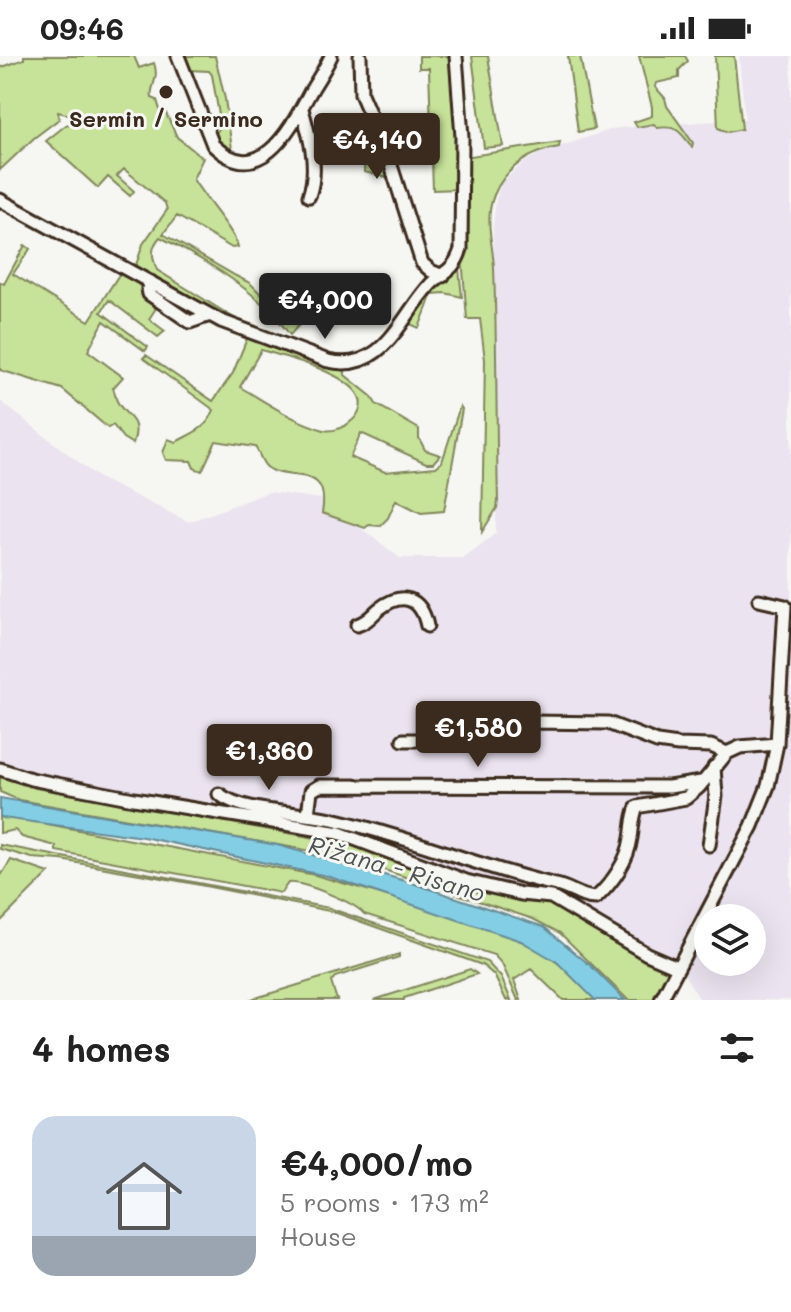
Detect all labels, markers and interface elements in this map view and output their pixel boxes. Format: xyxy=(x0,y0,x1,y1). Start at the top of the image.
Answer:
text: 09:46 xyxy=(40,8,124,48)
marker: Sermin / Sermino xyxy=(157,83,175,101)
place label: Sermin / Sermino xyxy=(69,104,263,133)
pin: €4,140 xyxy=(312,113,442,181)
text: €4,140 xyxy=(332,122,422,156)
pin: €4,000 xyxy=(260,273,390,341)
text: €4,000 xyxy=(277,282,373,316)
pin: €1,580 xyxy=(413,701,543,769)
text: €1,580 xyxy=(434,710,522,744)
pin: €1,360 xyxy=(204,724,334,792)
text: €1,360 xyxy=(225,733,313,767)
water label: Rižana - Risano xyxy=(305,828,489,908)
map controls xyxy=(694,904,766,976)
button: layers xyxy=(694,904,766,976)
text: 4 homes xyxy=(32,1026,171,1071)
icon: filters xyxy=(715,1026,759,1070)
text: €4,000/mo xyxy=(280,1140,473,1185)
icon: home xyxy=(96,1148,192,1244)
text: 5 rooms · 173 m² xyxy=(280,1185,489,1219)
text: House xyxy=(280,1219,357,1253)

